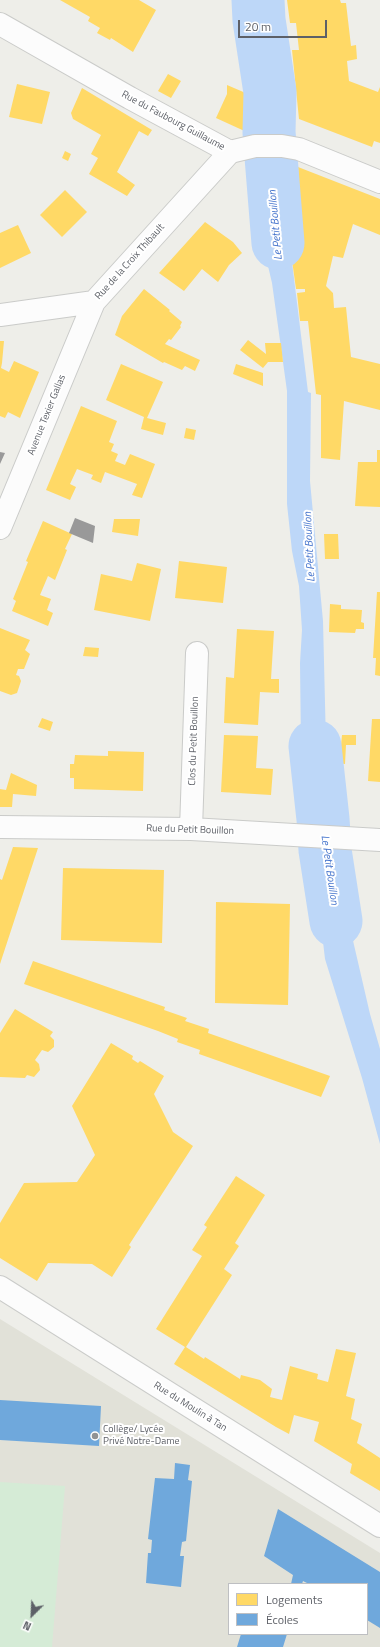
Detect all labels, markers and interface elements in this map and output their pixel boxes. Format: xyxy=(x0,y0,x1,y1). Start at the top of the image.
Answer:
scale bar xyxy=(240,12,329,38)
text: 20 m xyxy=(245,17,271,36)
street label: Rue du Faubourg Guillaume xyxy=(119,89,227,153)
water label: Le Petit Bouillon xyxy=(266,190,286,260)
street label: Rue de la Croix Thibault xyxy=(93,222,167,302)
street label: Avenue Texier Gallas xyxy=(25,373,69,457)
water label: Le Petit Bouillon xyxy=(302,512,318,582)
street label: Clos du Petit Bouillon xyxy=(186,696,202,786)
street label: Rue du Petit Bouillon xyxy=(146,822,234,838)
water label: Le Petit Bouillon xyxy=(318,834,340,906)
street label: Rue du Moulin à Tan xyxy=(151,1380,229,1434)
place label: Collège/ Lycée Privé Notre-Dame xyxy=(103,1424,180,1448)
marker: Collège/ Lycée Privé Notre-Dame xyxy=(90,1431,100,1441)
legend xyxy=(228,1583,368,1635)
text: Logements xyxy=(266,1590,323,1609)
north arrow xyxy=(12,1595,52,1635)
text: Écoles xyxy=(266,1610,298,1629)
text: N xyxy=(20,1617,34,1635)

